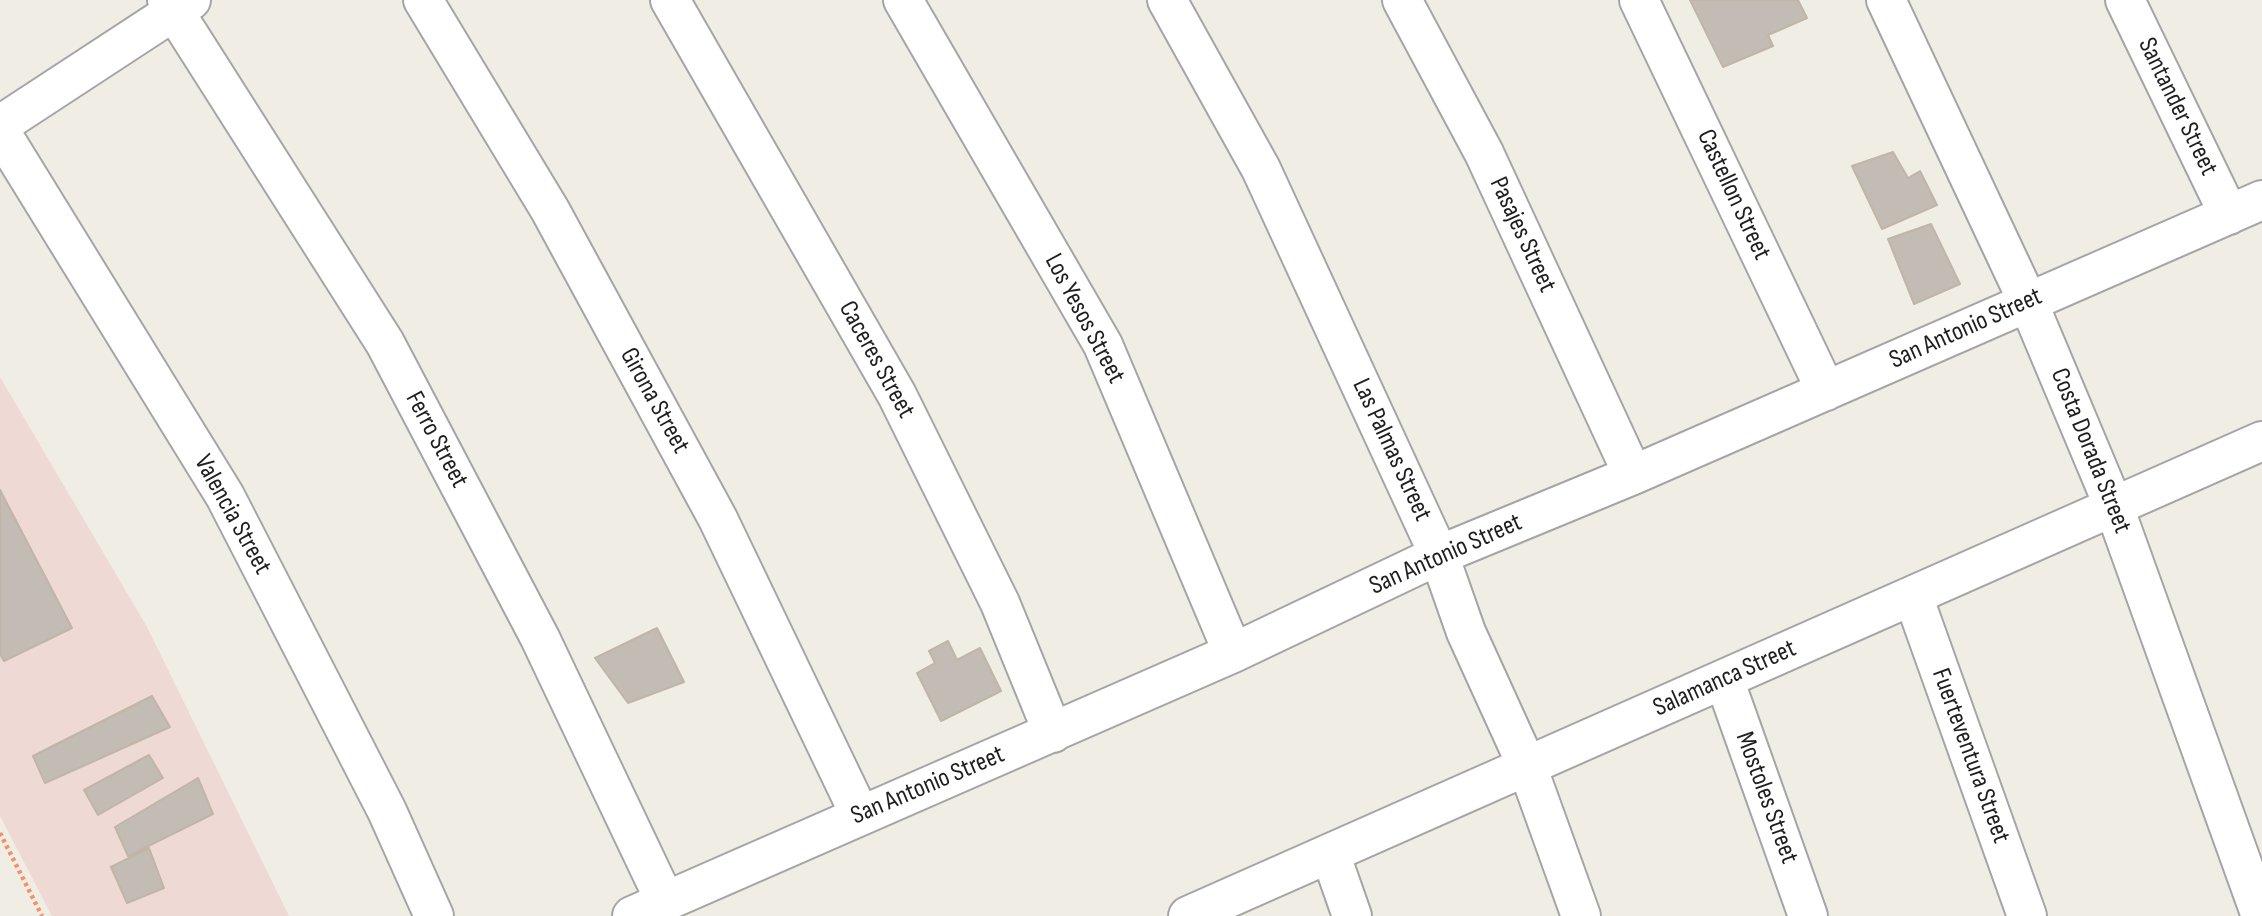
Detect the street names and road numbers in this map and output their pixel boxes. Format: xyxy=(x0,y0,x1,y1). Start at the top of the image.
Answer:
street label: Santander Street xyxy=(2130,33,2224,181)
street label: Castellon Street xyxy=(1689,125,1777,265)
street label: Pasajes Street xyxy=(1482,173,1562,297)
street label: Los Yesos Street xyxy=(1037,249,1131,389)
street label: San Antonio Street xyxy=(1885,281,2047,377)
street label: Caceres Street xyxy=(831,296,921,424)
street label: Girona Street xyxy=(612,343,696,459)
street label: Costa Dorada Street xyxy=(2043,364,2137,538)
street label: Las Palmas Street xyxy=(1344,374,1438,526)
street label: Ferro Street xyxy=(398,387,474,493)
street label: Valencia Street xyxy=(186,450,278,580)
street label: San Antonio Street xyxy=(1365,507,1527,603)
street label: Salamanca Street xyxy=(1649,634,1801,724)
street label: Fuerteventura Street xyxy=(1924,665,2016,847)
street label: Mostoles Street xyxy=(1728,728,1804,868)
street label: San Antonio Street xyxy=(847,740,1009,832)

